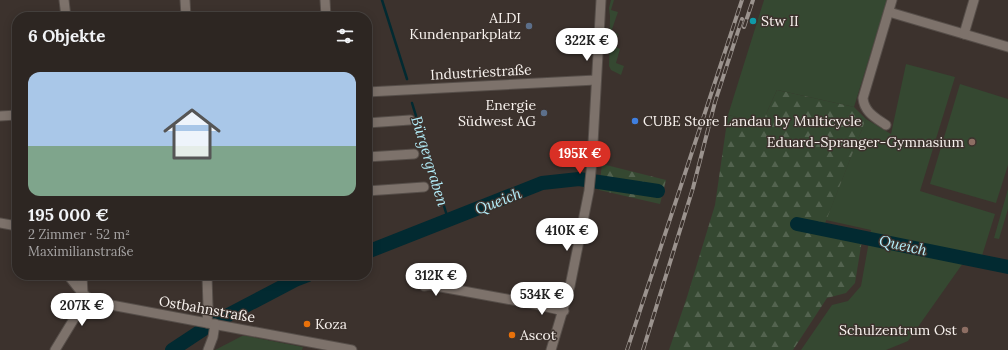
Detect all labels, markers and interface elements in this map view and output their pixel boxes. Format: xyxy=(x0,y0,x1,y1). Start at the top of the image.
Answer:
place label: ALDI Kundenparkplatz xyxy=(409,9,521,43)
place label: Stw II xyxy=(761,12,799,30)
marker: Stw II xyxy=(748,16,758,26)
marker: ALDI Kundenparkplatz xyxy=(524,21,534,31)
text: 6 Objekte xyxy=(28,25,105,47)
icon: filters xyxy=(334,25,356,47)
pin: 322K € xyxy=(554,28,620,62)
text: 322K € xyxy=(565,32,609,49)
street label: Industriestraße xyxy=(430,60,533,84)
place label: Energie Südwest AG xyxy=(458,96,536,130)
icon: home xyxy=(156,98,228,170)
marker: Energie Südwest AG xyxy=(539,108,549,118)
place label: CUBE Store Landau by Multicycle xyxy=(643,112,862,130)
water label: Bürgergraben xyxy=(407,114,453,209)
marker: CUBE Store Landau by Multicycle xyxy=(630,116,640,126)
place label: Eduard-Spranger-Gymnasium xyxy=(767,133,964,151)
marker: Eduard-Spranger-Gymnasium xyxy=(967,137,977,147)
pin: 195K € xyxy=(547,141,613,175)
text: 195K € xyxy=(559,145,601,162)
water label: Queich xyxy=(472,183,524,219)
text: 195 000 € xyxy=(28,204,109,226)
pin: 410K € xyxy=(534,218,600,252)
text: 410K € xyxy=(545,222,589,239)
text: 2 Zimmer · 52 m² xyxy=(28,226,130,243)
water label: Queich xyxy=(877,231,929,259)
text: Maximilianstraße xyxy=(28,243,133,260)
pin: 312K € xyxy=(403,263,469,297)
text: 312K € xyxy=(415,267,457,284)
pin: 534K € xyxy=(509,282,575,316)
text: 534K € xyxy=(520,286,564,303)
street label: Ostbahnstraße xyxy=(157,292,257,326)
pin: 207K € xyxy=(49,293,115,327)
text: 207K € xyxy=(60,297,104,314)
place label: Koza xyxy=(315,315,347,333)
marker: Koza xyxy=(302,319,312,329)
place label: Schulzentrum Ost xyxy=(839,321,958,339)
marker: Schulzentrum Ost xyxy=(960,325,970,335)
place label: Ascot xyxy=(519,326,557,344)
marker: Ascot xyxy=(507,330,517,340)

